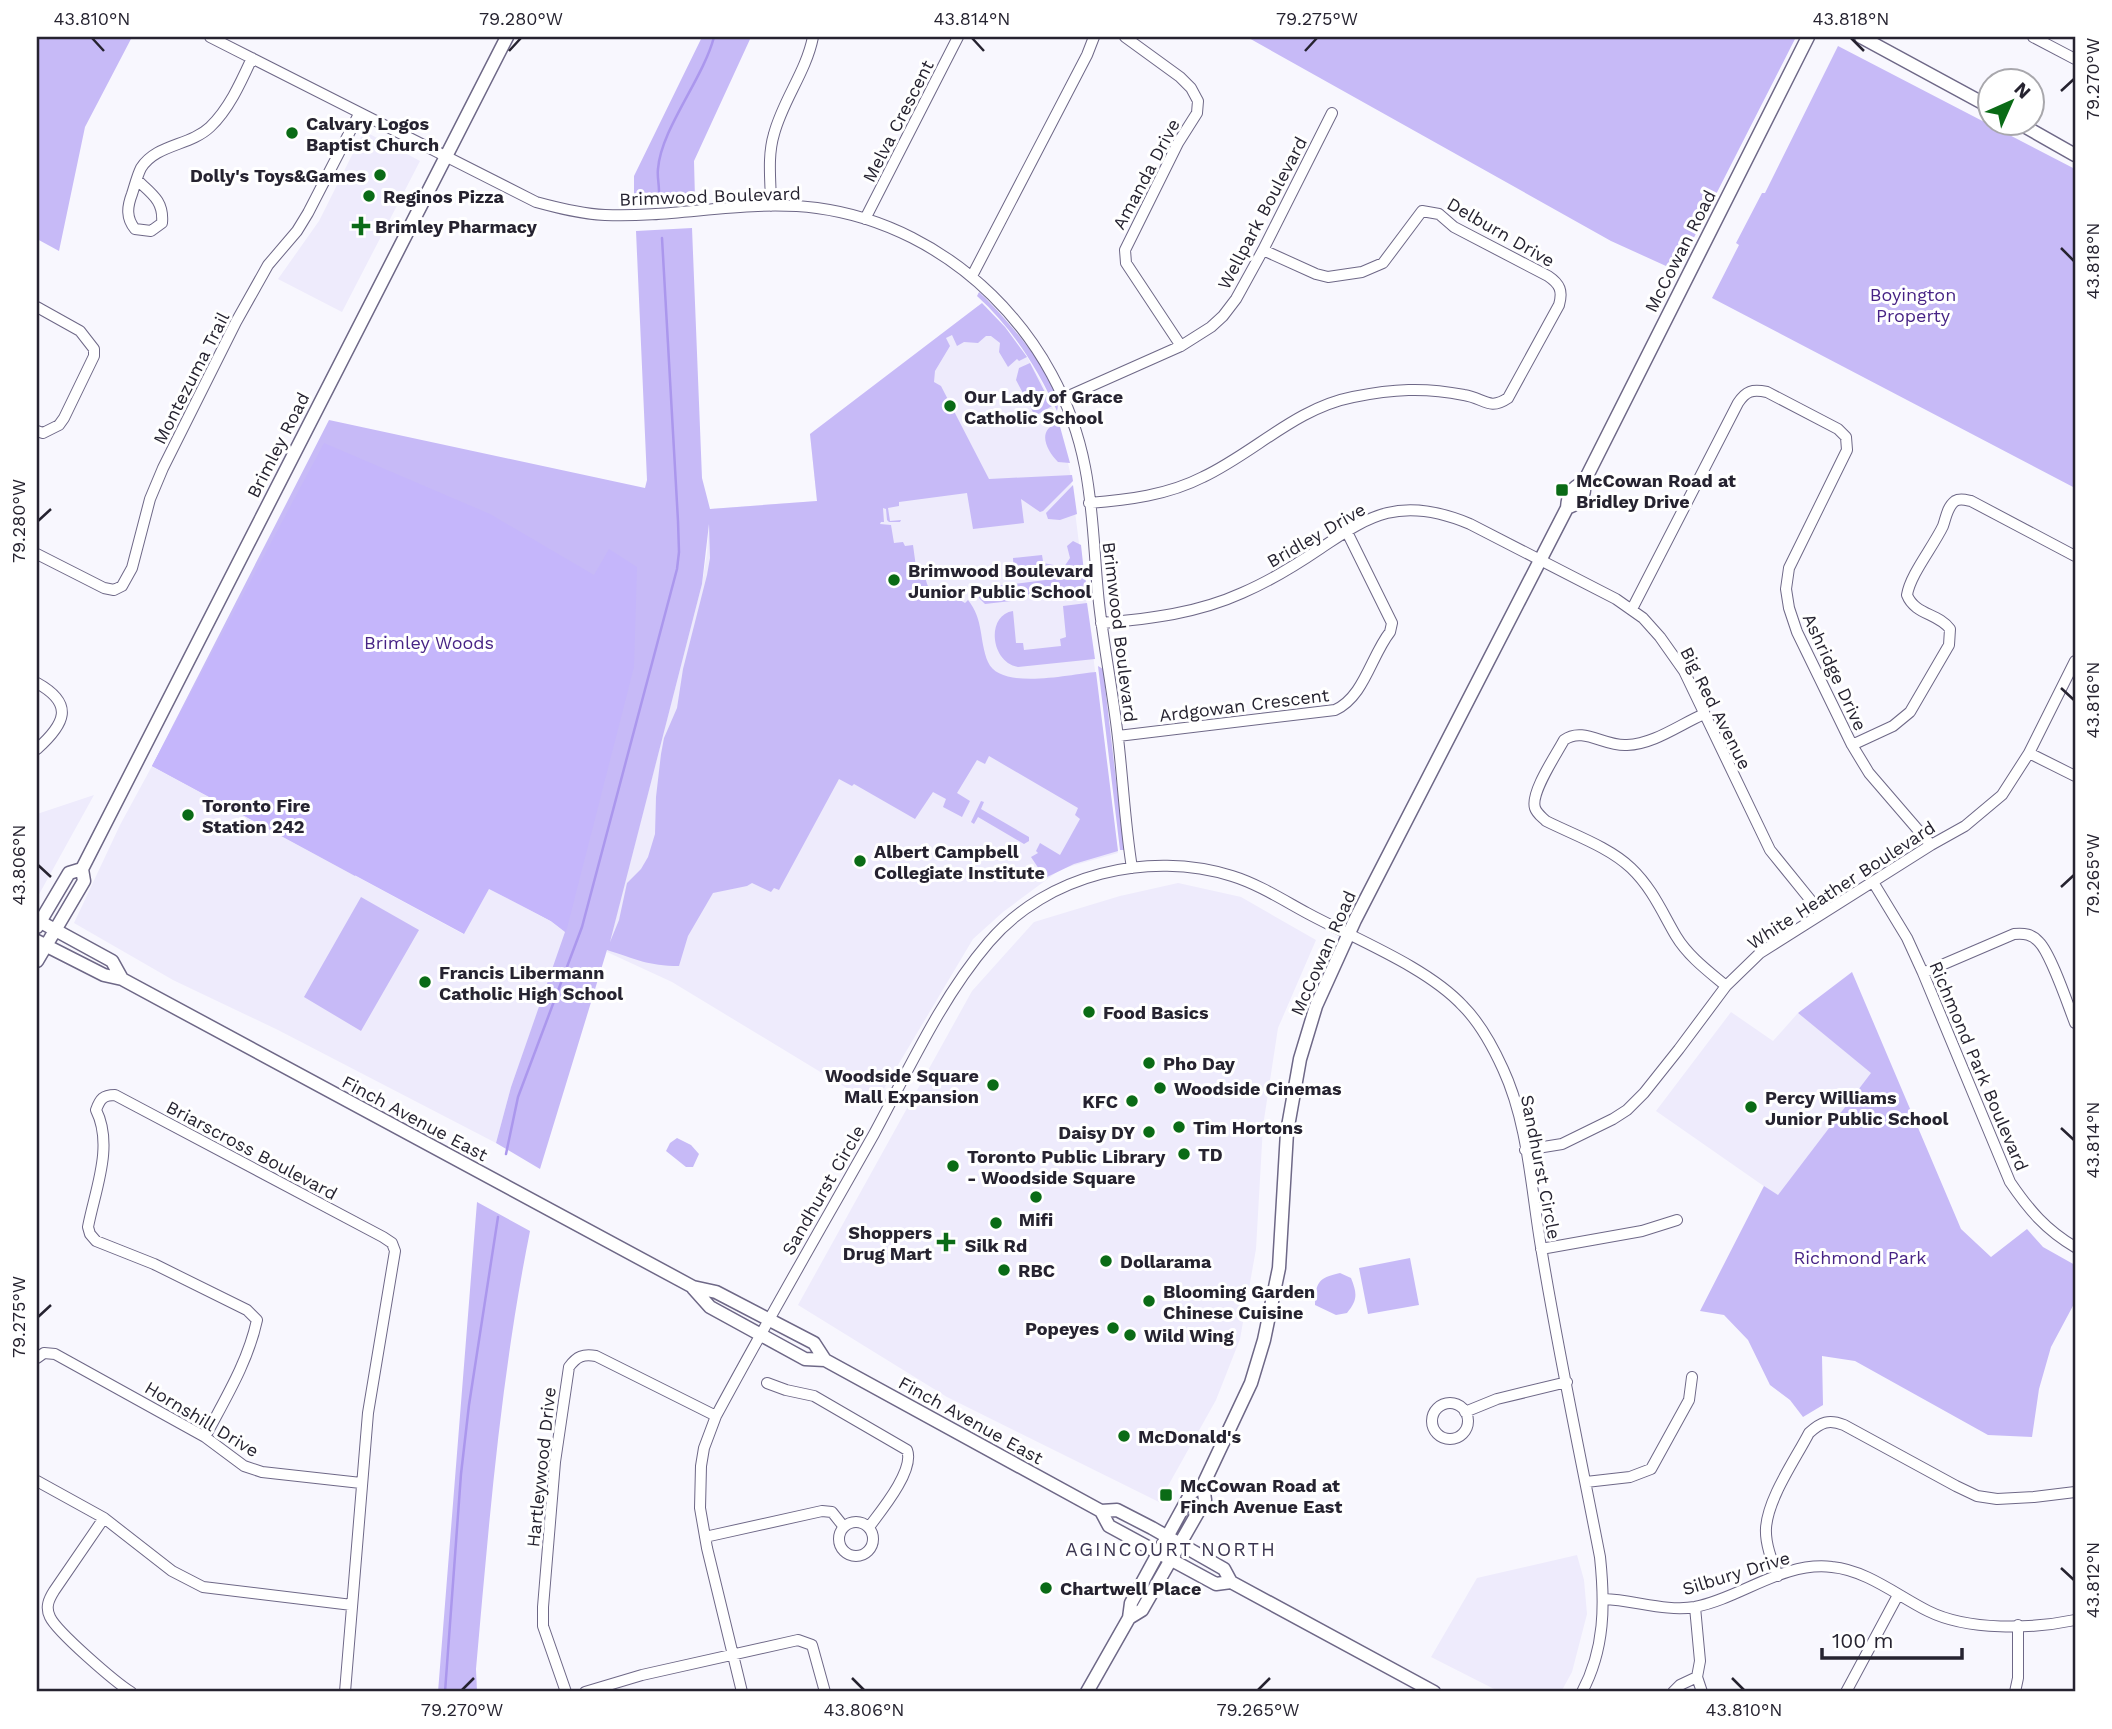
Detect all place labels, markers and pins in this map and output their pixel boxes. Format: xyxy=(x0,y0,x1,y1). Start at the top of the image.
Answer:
place label: Calvary Logos Baptist Church xyxy=(306,113,439,155)
marker: Calvary Logos Baptist Church xyxy=(284,125,300,141)
place label: Dolly's Toys&Games xyxy=(190,165,366,186)
marker: Dolly's Toys&Games xyxy=(372,167,388,183)
place label: Reginos Pizza xyxy=(383,186,505,207)
marker: Reginos Pizza xyxy=(361,188,377,204)
place label: Brimley Pharmacy xyxy=(375,216,538,237)
marker: Brimley Pharmacy xyxy=(353,218,369,234)
place label: Our Lady of Grace Catholic School xyxy=(964,386,1123,428)
marker: Our Lady of Grace Catholic School xyxy=(942,398,958,414)
place label: McCowan Road at Bridley Drive xyxy=(1576,470,1736,512)
marker: McCowan Road at Bridley Drive xyxy=(1554,482,1570,498)
place label: Brimwood Boulevard Junior Public School xyxy=(908,560,1094,602)
marker: Brimwood Boulevard Junior Public School xyxy=(886,572,902,588)
place label: Toronto Fire Station 242 xyxy=(202,795,311,837)
marker: Toronto Fire Station 242 xyxy=(180,807,196,823)
place label: Albert Campbell Collegiate Institute xyxy=(874,841,1045,883)
marker: Albert Campbell Collegiate Institute xyxy=(852,853,868,869)
place label: Francis Libermann Catholic High School xyxy=(439,962,623,1004)
marker: Francis Libermann Catholic High School xyxy=(417,974,433,990)
place label: Food Basics xyxy=(1103,1002,1209,1023)
marker: Food Basics xyxy=(1081,1004,1097,1020)
place label: Pho Day xyxy=(1163,1053,1236,1074)
marker: Pho Day xyxy=(1141,1055,1157,1071)
place label: Woodside Square Mall Expansion xyxy=(825,1065,979,1107)
marker: Woodside Square Mall Expansion xyxy=(985,1077,1001,1093)
place label: Woodside Cinemas xyxy=(1174,1078,1342,1099)
marker: Woodside Cinemas xyxy=(1152,1080,1168,1096)
place label: Percy Williams Junior Public School xyxy=(1765,1087,1948,1129)
place label: KFC xyxy=(1082,1091,1118,1112)
marker: KFC xyxy=(1124,1093,1140,1109)
marker: Percy Williams Junior Public School xyxy=(1743,1099,1759,1115)
place label: Tim Hortons xyxy=(1193,1117,1303,1138)
marker: Tim Hortons xyxy=(1171,1119,1187,1135)
place label: Daisy DY xyxy=(1058,1122,1135,1143)
marker: Daisy DY xyxy=(1141,1124,1157,1140)
place label: TD xyxy=(1198,1144,1223,1165)
place label: Toronto Public Library - Woodside Square xyxy=(967,1146,1166,1188)
marker: TD xyxy=(1176,1146,1192,1162)
marker: Toronto Public Library - Woodside Square xyxy=(945,1158,961,1174)
marker: Mifi xyxy=(1028,1189,1044,1205)
place label: Mifi xyxy=(1019,1209,1053,1230)
marker: Silk Rd xyxy=(988,1215,1004,1231)
place label: Shoppers Drug Mart xyxy=(843,1222,932,1264)
marker: Shoppers Drug Mart xyxy=(938,1234,954,1250)
place label: Silk Rd xyxy=(965,1235,1027,1256)
place label: Dollarama xyxy=(1120,1251,1212,1272)
marker: Dollarama xyxy=(1098,1253,1114,1269)
place label: RBC xyxy=(1018,1260,1055,1281)
marker: RBC xyxy=(996,1262,1012,1278)
place label: Blooming Garden Chinese Cuisine xyxy=(1163,1281,1315,1323)
marker: Blooming Garden Chinese Cuisine xyxy=(1141,1293,1157,1309)
place label: Popeyes xyxy=(1025,1318,1099,1339)
marker: Popeyes xyxy=(1105,1320,1121,1336)
place label: Wild Wing xyxy=(1144,1325,1235,1346)
marker: Wild Wing xyxy=(1122,1327,1138,1343)
place label: McDonald's xyxy=(1138,1426,1241,1447)
marker: McDonald's xyxy=(1116,1428,1132,1444)
place label: McCowan Road at Finch Avenue East xyxy=(1180,1475,1342,1517)
marker: McCowan Road at Finch Avenue East xyxy=(1158,1487,1174,1503)
place label: Chartwell Place xyxy=(1060,1578,1201,1599)
marker: Chartwell Place xyxy=(1038,1580,1054,1596)

